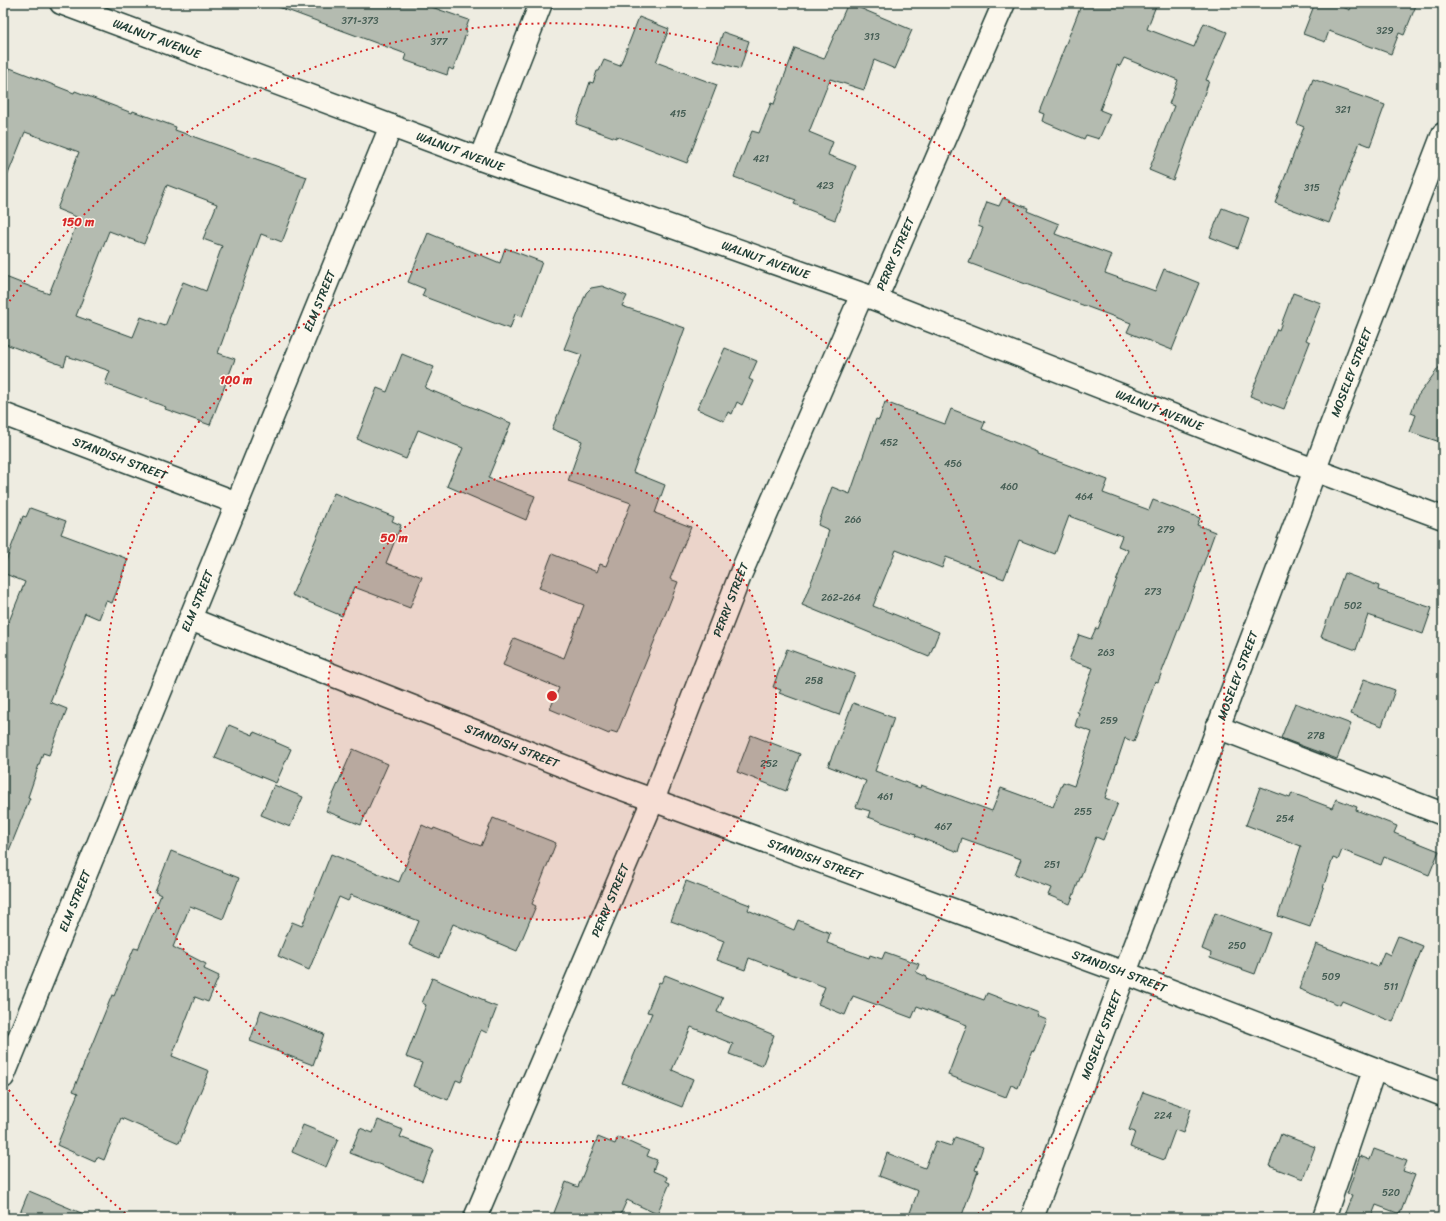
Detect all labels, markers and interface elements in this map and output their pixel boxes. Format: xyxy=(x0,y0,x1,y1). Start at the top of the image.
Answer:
street label: WALNUT AVENUE xyxy=(109,12,205,65)
house number: 371-373 xyxy=(342,12,379,30)
house number: 329 xyxy=(1376,22,1394,40)
house number: 313 xyxy=(864,28,880,46)
house number: 377 xyxy=(431,33,449,51)
house number: 321 xyxy=(1335,101,1351,119)
house number: 415 xyxy=(670,105,686,123)
street label: WALNUT AVENUE xyxy=(413,125,509,178)
house number: 421 xyxy=(753,150,769,168)
house number: 423 xyxy=(816,177,834,195)
house number: 315 xyxy=(1304,179,1320,197)
text: 150 m xyxy=(62,211,95,233)
street label: PERRY STREET xyxy=(870,213,921,294)
street label: WALNUT AVENUE xyxy=(718,234,814,286)
street label: ELM STREET xyxy=(297,266,342,335)
street label: MOSELEY STREET xyxy=(1324,324,1379,420)
text: 100 m xyxy=(220,369,253,391)
street label: WALNUT AVENUE xyxy=(1112,383,1208,438)
street label: STANDISH STREET xyxy=(69,430,172,487)
house number: 452 xyxy=(880,434,898,452)
house number: 456 xyxy=(944,455,962,473)
house number: 460 xyxy=(1000,478,1018,496)
house number: 464 xyxy=(1075,488,1093,506)
house number: 266 xyxy=(844,511,862,529)
house number: 279 xyxy=(1157,521,1175,539)
text: 50 m xyxy=(380,527,408,549)
street label: PERRY STREET xyxy=(706,559,755,640)
street label: ELM STREET xyxy=(175,566,220,635)
house number: 273 xyxy=(1145,583,1162,601)
house number: 262-264 xyxy=(821,589,861,607)
house number: 502 xyxy=(1344,597,1362,615)
street label: MOSELEY STREET xyxy=(1211,627,1265,724)
house number: 263 xyxy=(1098,644,1115,662)
house number: 258 xyxy=(805,672,823,690)
centre of rings xyxy=(545,689,559,703)
house number: 259 xyxy=(1100,712,1118,730)
street label: STANDISH STREET xyxy=(461,717,564,775)
house number: 278 xyxy=(1307,727,1325,745)
house number: 252 xyxy=(760,755,778,773)
house number: 461 xyxy=(877,788,893,806)
house number: 255 xyxy=(1074,803,1092,821)
house number: 254 xyxy=(1276,810,1294,828)
house number: 467 xyxy=(934,818,953,836)
street label: STANDISH STREET xyxy=(765,832,867,888)
house number: 251 xyxy=(1044,856,1060,874)
street label: PERRY STREET xyxy=(585,860,636,941)
street label: ELM STREET xyxy=(52,866,98,935)
house number: 250 xyxy=(1228,937,1246,955)
street label: STANDISH STREET xyxy=(1069,943,1171,1000)
house number: 509 xyxy=(1322,968,1340,986)
house number: 511 xyxy=(1384,978,1398,996)
street label: MOSELEY STREET xyxy=(1074,986,1129,1083)
house number: 224 xyxy=(1154,1107,1172,1125)
house number: 520 xyxy=(1382,1184,1400,1202)

